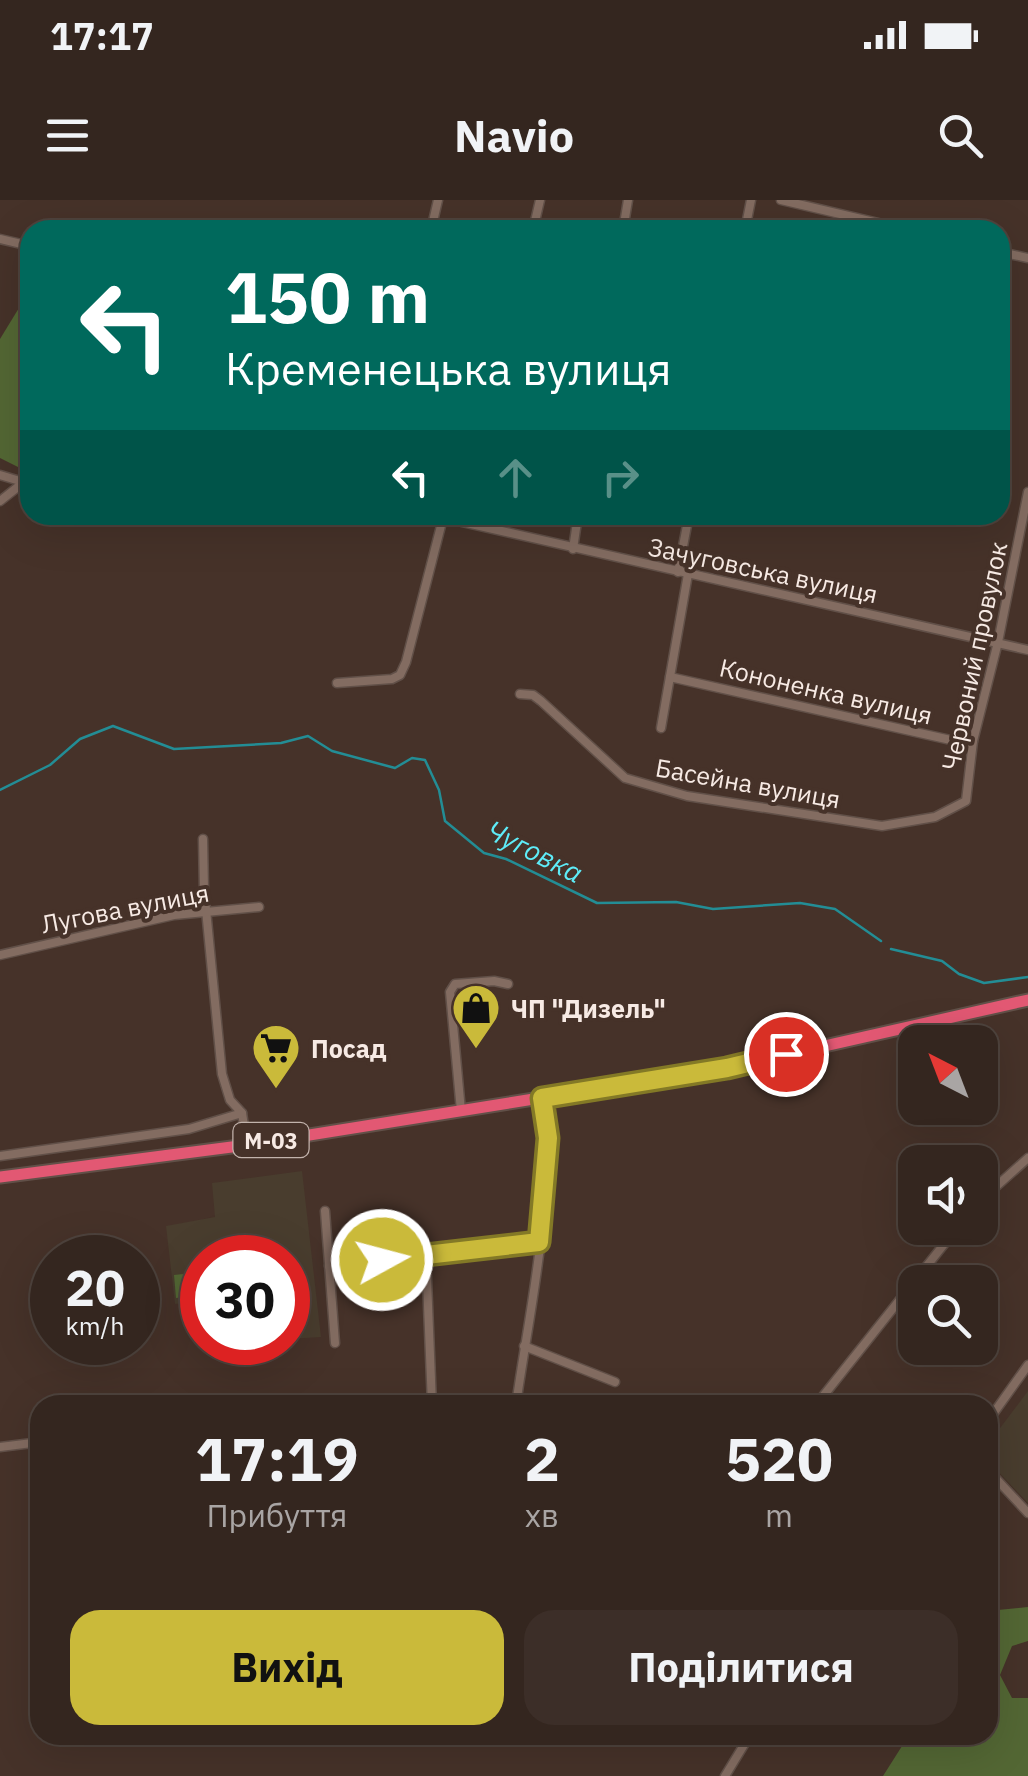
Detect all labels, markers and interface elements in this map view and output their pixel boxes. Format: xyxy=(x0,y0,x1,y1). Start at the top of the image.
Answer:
text: 17:17 xyxy=(50,11,154,60)
text: Navio xyxy=(454,106,574,164)
icon: menu xyxy=(40,108,95,163)
icon: search xyxy=(933,108,988,163)
text: 150 m xyxy=(225,251,430,342)
icon: left xyxy=(60,260,190,390)
text: Кременецька вулиця xyxy=(225,339,672,397)
icon: left xyxy=(383,450,438,505)
icon: ahead xyxy=(488,450,543,505)
icon: right xyxy=(593,450,648,505)
street label: Зачуговська вулиця xyxy=(645,530,881,610)
street label: Червоний провулок xyxy=(934,539,1014,773)
street label: Кононенка вулиця xyxy=(716,650,936,732)
street label: Басейна вулиця xyxy=(653,751,843,815)
water label: Чуговка xyxy=(481,811,589,891)
street label: Лугова вулиця xyxy=(38,876,212,940)
shop icon: ЧП "Дизель" xyxy=(450,982,502,1050)
place label: ЧП "Дизель" xyxy=(511,992,666,1025)
pin xyxy=(744,1012,829,1097)
supermarket icon: Посад xyxy=(250,1022,302,1090)
north arrow xyxy=(898,1025,998,1125)
map controls xyxy=(898,1025,998,1365)
icon: arrive xyxy=(759,1027,814,1082)
place label: Посад xyxy=(311,1032,387,1065)
road number: М-03 xyxy=(234,1123,308,1157)
button: sound xyxy=(898,1145,998,1245)
position arrow xyxy=(330,1208,434,1312)
speed limit sign: 30 xyxy=(180,1235,310,1365)
text: 20 xyxy=(65,1255,125,1320)
button: search xyxy=(898,1265,998,1365)
text: km/h xyxy=(66,1309,124,1342)
text: 17:19 xyxy=(195,1419,359,1498)
text: 2 xyxy=(524,1419,560,1498)
text: 520 xyxy=(725,1419,833,1498)
text: Прибуття xyxy=(206,1494,347,1536)
text: хв xyxy=(525,1494,559,1536)
text: m xyxy=(765,1494,793,1536)
button: Вихід xyxy=(70,1610,504,1725)
button: Поділитися xyxy=(524,1610,958,1725)

